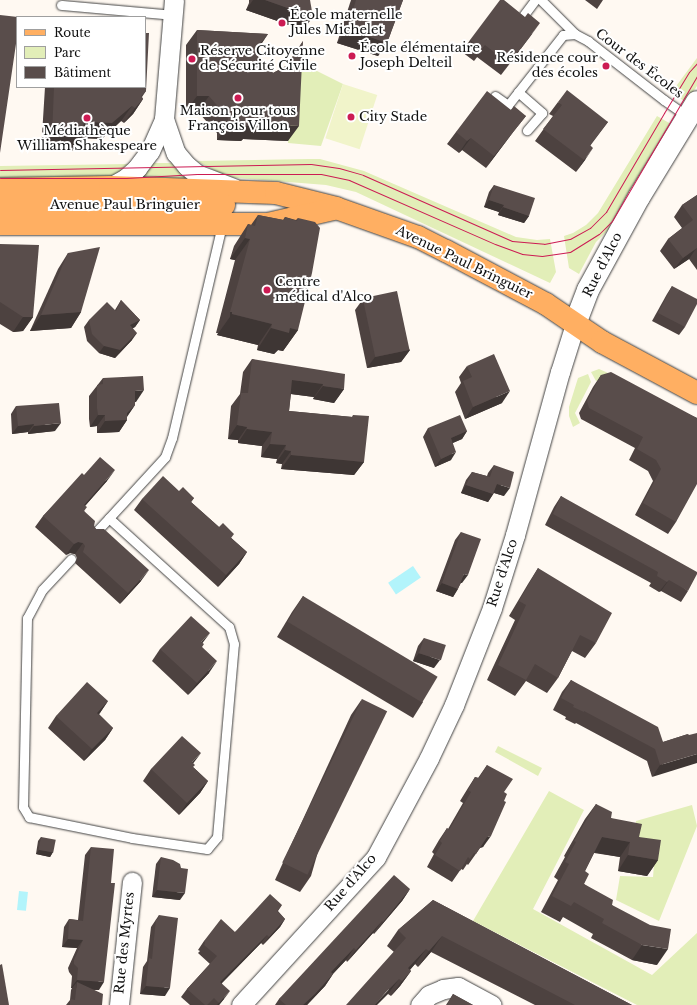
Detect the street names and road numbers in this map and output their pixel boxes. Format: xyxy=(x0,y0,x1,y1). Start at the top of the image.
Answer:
street label: Cour des Écoles xyxy=(592,26,686,102)
street label: Avenue Paul Bringuier xyxy=(50,197,200,213)
street label: Avenue Paul Bringuier xyxy=(393,223,535,303)
street label: Rue d'Alco xyxy=(580,230,626,300)
street label: Rue d'Alco xyxy=(485,537,521,609)
street label: Rue d'Alco xyxy=(322,851,380,915)
street label: Rue des Myrtes xyxy=(112,891,138,995)

